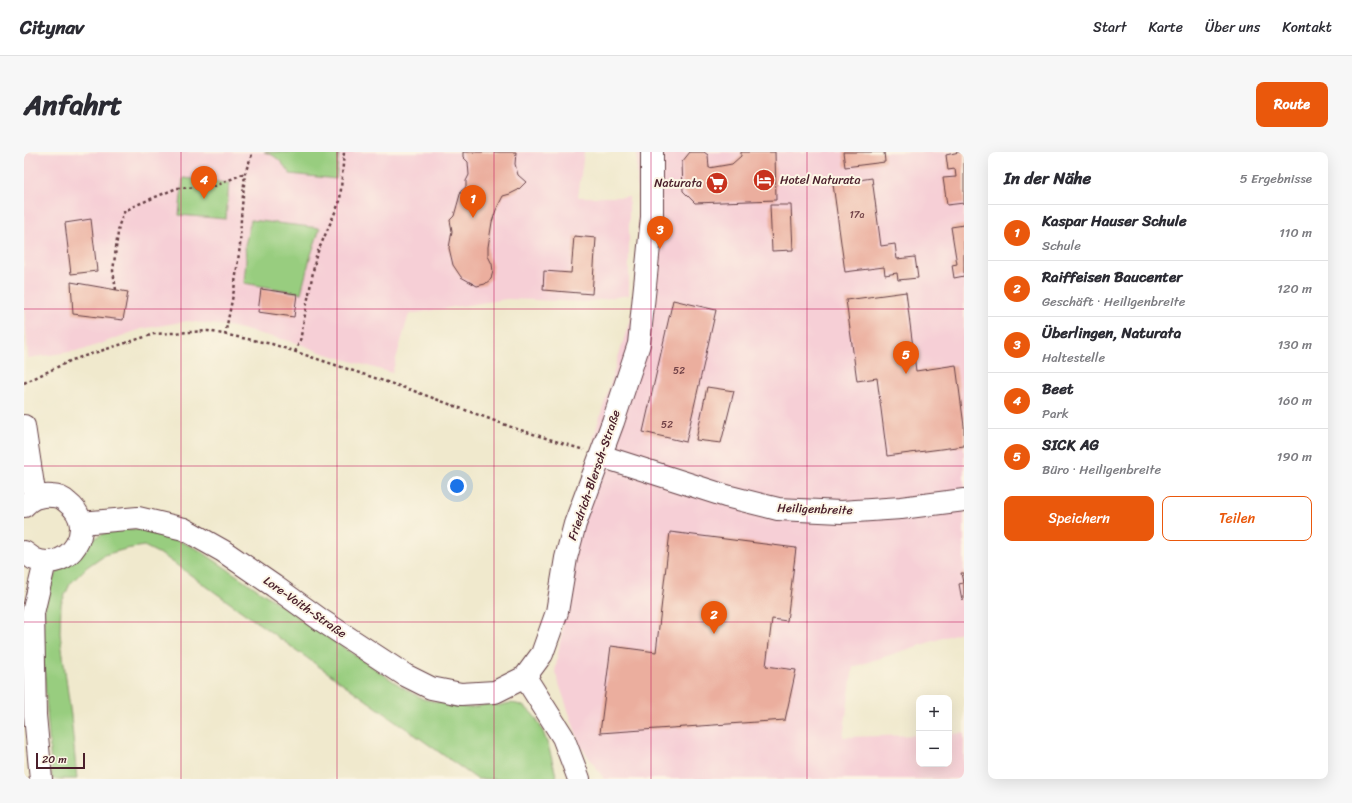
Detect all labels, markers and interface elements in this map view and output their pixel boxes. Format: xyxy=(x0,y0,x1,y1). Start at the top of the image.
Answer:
text: Citynav xyxy=(20,11,84,44)
text: Start xyxy=(1093,15,1126,40)
text: Karte xyxy=(1148,15,1183,40)
text: Über uns xyxy=(1205,15,1260,40)
text: Kontakt xyxy=(1282,15,1332,40)
text: Anfahrt xyxy=(24,80,122,129)
button: Route xyxy=(1256,82,1328,127)
text: In der Nähe xyxy=(1004,163,1091,193)
pin: 4 xyxy=(191,166,217,199)
hotel icon: Hotel Naturata xyxy=(751,167,777,193)
text: 5 Ergebnisse xyxy=(1240,167,1312,190)
place label: Hotel Naturata xyxy=(780,169,861,191)
supermarket icon: Naturata xyxy=(704,170,730,196)
place label: Naturata xyxy=(654,172,702,194)
pin: 1 xyxy=(460,185,486,218)
house number: 17a xyxy=(849,206,865,224)
text: Kaspar Hauser Schule xyxy=(1042,208,1187,234)
pin: 3 xyxy=(647,216,673,249)
text: 1 xyxy=(1014,221,1020,244)
text: 110 m xyxy=(1279,221,1312,244)
text: Schule xyxy=(1042,234,1081,257)
text: Raiffeisen Baucenter xyxy=(1042,264,1182,290)
text: 2 xyxy=(1013,277,1021,300)
text: 120 m xyxy=(1277,277,1312,300)
text: Geschäft · Heiligenbreite xyxy=(1042,290,1186,313)
text: Überlingen, Naturata xyxy=(1042,320,1181,346)
text: 3 xyxy=(1013,333,1021,356)
text: 130 m xyxy=(1278,333,1312,356)
pin: 5 xyxy=(893,341,919,374)
text: Haltestelle xyxy=(1042,346,1105,369)
house number: 52 xyxy=(673,362,685,380)
text: Beet xyxy=(1042,376,1073,402)
text: 4 xyxy=(1013,389,1021,412)
text: 160 m xyxy=(1277,389,1312,412)
text: Park xyxy=(1042,402,1069,425)
street label: Friedrich-Blersch-Straße xyxy=(561,407,627,543)
house number: 52 xyxy=(661,416,673,434)
text: SICK AG xyxy=(1042,432,1099,458)
text: 5 xyxy=(1013,445,1021,468)
text: 190 m xyxy=(1277,445,1312,468)
text: Büro · Heiligenbreite xyxy=(1042,458,1161,481)
your location xyxy=(447,476,467,496)
button: Speichern xyxy=(1004,496,1154,541)
button: Teilen xyxy=(1162,496,1312,541)
street label: Heiligenbreite xyxy=(777,497,853,521)
street label: Lore-Voith-Straße xyxy=(259,570,351,644)
pin: 2 xyxy=(701,601,727,634)
map controls xyxy=(916,695,952,767)
button: + xyxy=(916,695,952,731)
button: − xyxy=(916,731,952,767)
text: 20 m xyxy=(42,750,67,769)
scale bar xyxy=(36,751,85,770)

